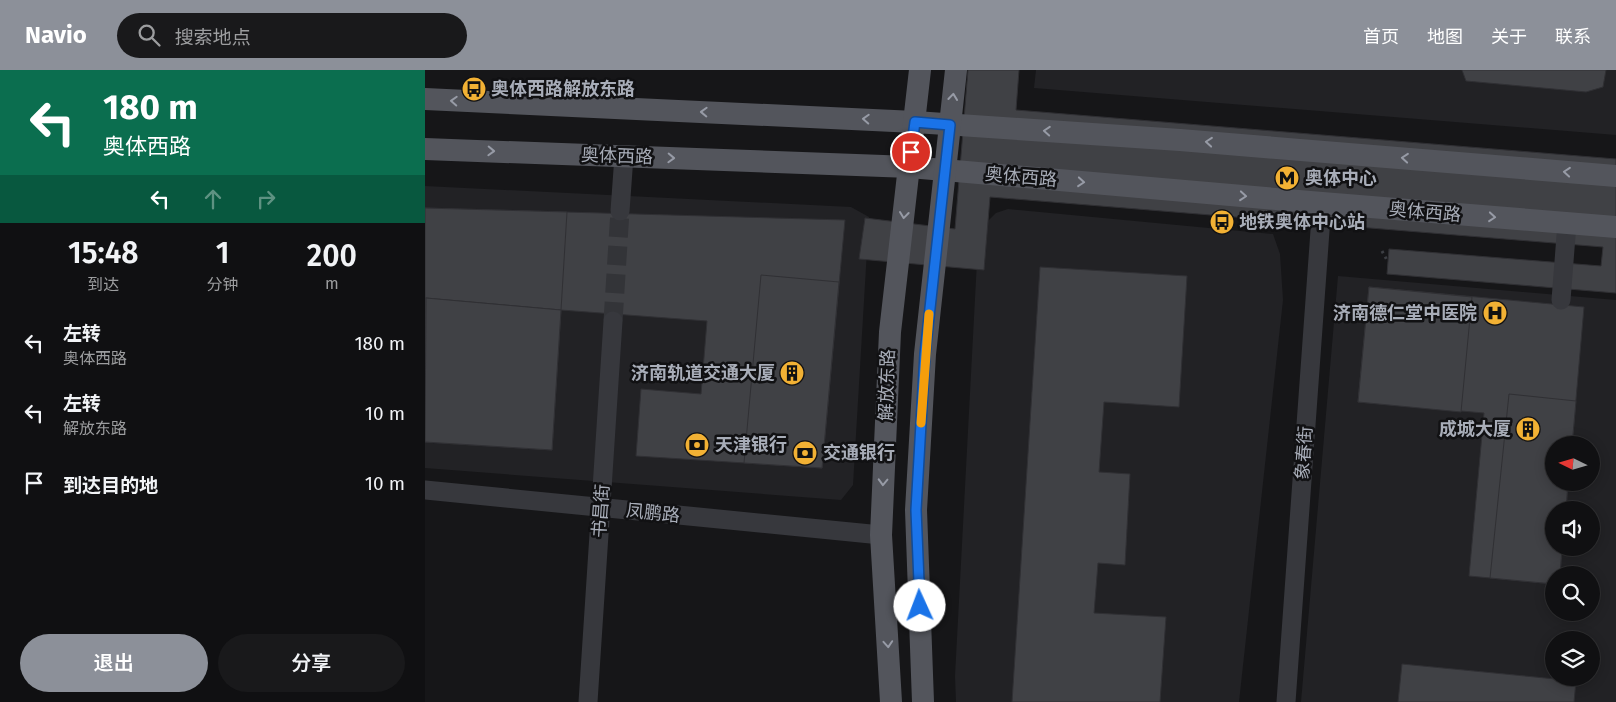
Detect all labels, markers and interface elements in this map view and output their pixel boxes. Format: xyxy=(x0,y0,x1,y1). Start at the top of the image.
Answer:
search box xyxy=(117,13,467,58)
text: Navio xyxy=(25,21,87,49)
icon: search xyxy=(135,21,163,49)
text: 搜索地点 xyxy=(175,26,251,49)
text: 首页 xyxy=(1363,26,1399,48)
text: 地图 xyxy=(1427,26,1463,48)
text: 关于 xyxy=(1491,26,1527,48)
text: 联系 xyxy=(1555,26,1591,48)
bus stop icon: 奥体西路解放东路 xyxy=(461,76,487,102)
place label: 奥体西路解放东路 xyxy=(491,78,635,100)
text: 180 m xyxy=(103,86,198,128)
icon: left xyxy=(20,90,85,155)
one-way arrow xyxy=(947,93,958,101)
one-way arrow xyxy=(449,95,457,106)
one-way arrow xyxy=(699,106,707,117)
one-way arrow xyxy=(862,114,870,125)
one-way arrow xyxy=(1042,126,1050,137)
pin xyxy=(890,131,932,173)
text: 奥体西路 xyxy=(103,133,191,160)
one-way arrow xyxy=(1204,137,1212,148)
icon: arrive xyxy=(897,138,925,166)
street label: 奥体西路 xyxy=(581,144,653,168)
one-way arrow xyxy=(487,146,495,157)
one-way arrow xyxy=(668,153,675,163)
one-way arrow xyxy=(1401,153,1409,164)
street label: 奥体西路 xyxy=(984,163,1058,191)
metro station icon: 奥体中心 xyxy=(1274,165,1300,191)
place label: 奥体中心 xyxy=(1305,167,1377,189)
one-way arrow xyxy=(1563,167,1571,178)
one-way arrow xyxy=(1077,176,1085,187)
icon: left xyxy=(146,185,174,213)
icon: ahead xyxy=(199,185,227,213)
icon: right xyxy=(252,185,280,213)
one-way arrow xyxy=(1239,191,1247,202)
street label: 奥体西路 xyxy=(1388,198,1462,226)
bus stop icon: 地铁奥体中心站 xyxy=(1209,209,1235,235)
place label: 地铁奥体中心站 xyxy=(1239,211,1365,233)
one-way arrow xyxy=(1488,211,1496,222)
one-way arrow xyxy=(899,212,910,220)
text: 15:48 xyxy=(68,235,139,271)
text: 1 xyxy=(216,235,230,271)
text: 200 xyxy=(307,238,357,274)
text: m xyxy=(325,274,339,293)
text: 到达 xyxy=(87,275,119,294)
text: 分钟 xyxy=(207,275,239,294)
hospital icon: 济南德仁堂中医院 xyxy=(1482,300,1508,326)
place label: 济南德仁堂中医院 xyxy=(1333,302,1477,324)
text: 左转 xyxy=(63,322,101,345)
icon: left xyxy=(20,329,48,357)
text: 180 m xyxy=(354,332,405,355)
text: 奥体西路 xyxy=(63,349,127,368)
street label: 解放东路 xyxy=(875,349,899,421)
building icon: 济南轨道交通大厦 xyxy=(779,360,805,386)
place label: 济南轨道交通大厦 xyxy=(631,362,775,384)
text: 左转 xyxy=(63,392,101,415)
icon: left xyxy=(20,399,48,427)
text: 10 m xyxy=(365,402,405,425)
building icon: 成城大厦 xyxy=(1515,416,1541,442)
place label: 成城大厦 xyxy=(1439,418,1511,440)
text: 解放东路 xyxy=(63,419,127,438)
street label: 象春街 xyxy=(1291,425,1317,481)
bank icon: 天津银行 xyxy=(684,432,710,458)
place label: 天津银行 xyxy=(715,434,787,456)
north arrow xyxy=(1545,436,1600,491)
map controls xyxy=(1545,436,1600,686)
bank icon: 交通银行 xyxy=(792,440,818,466)
place label: 交通银行 xyxy=(823,442,895,464)
icon: arrive xyxy=(20,469,48,497)
text: 10 m xyxy=(365,472,405,495)
text: 到达目的地 xyxy=(63,474,158,497)
one-way arrow xyxy=(878,478,889,486)
street label: 书昌街 xyxy=(588,483,614,539)
street label: 凤鹏路 xyxy=(625,499,681,527)
button: sound xyxy=(1545,501,1600,556)
button: search xyxy=(1545,566,1600,621)
position arrow xyxy=(893,579,945,631)
button: layers xyxy=(1545,631,1600,686)
button: 退出 xyxy=(20,634,208,692)
button: 分享 xyxy=(218,634,405,692)
one-way arrow xyxy=(882,640,893,648)

